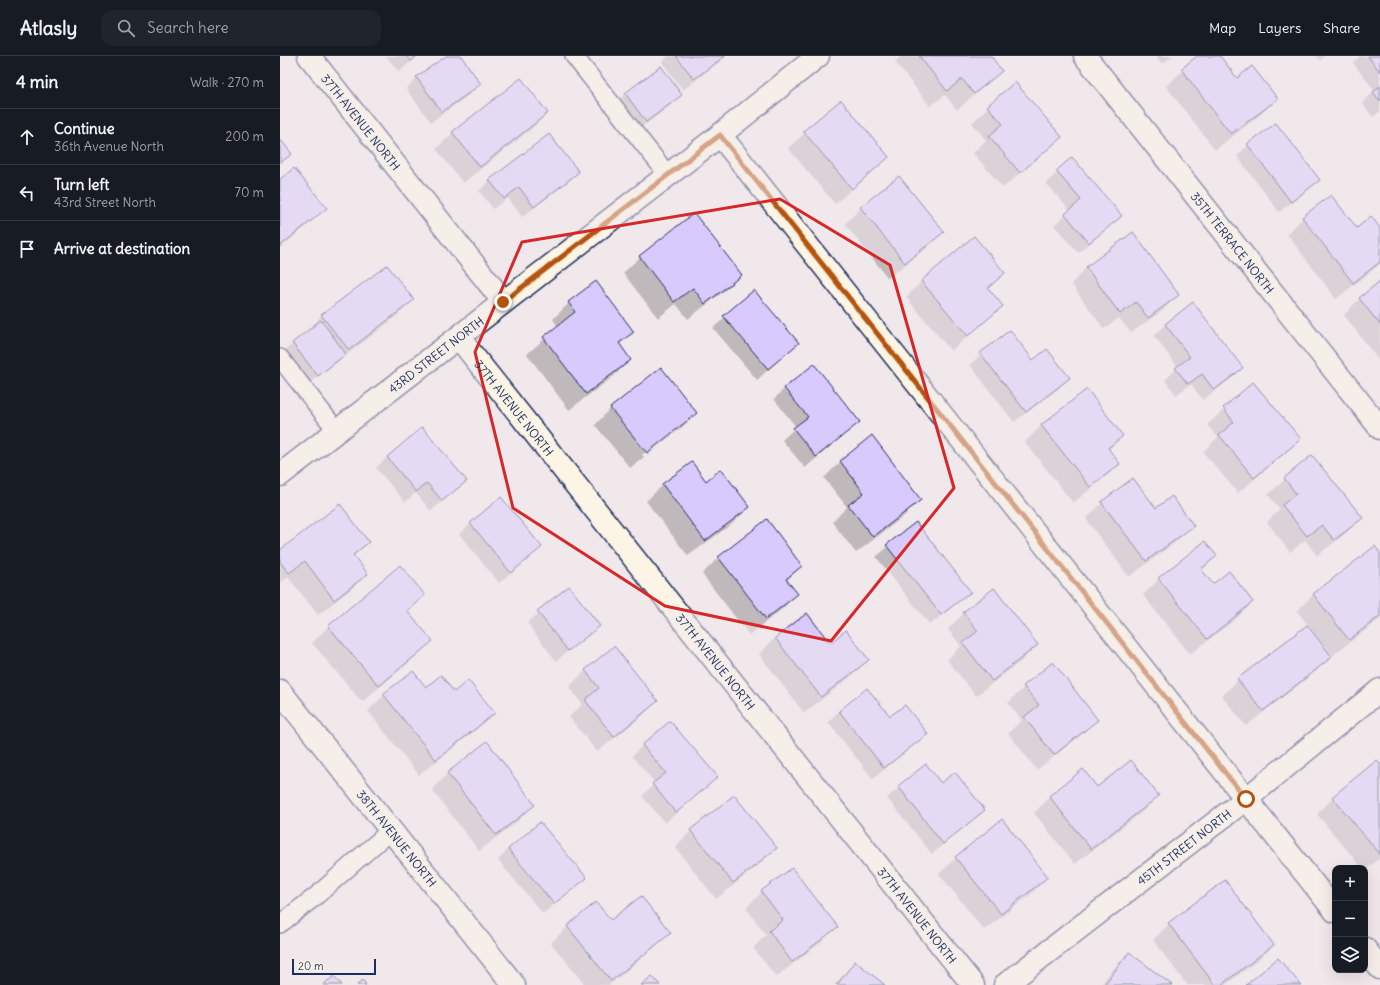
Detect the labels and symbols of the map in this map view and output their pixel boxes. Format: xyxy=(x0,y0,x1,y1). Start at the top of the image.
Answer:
street label: 37TH AVENUE NORTH xyxy=(318,71,404,173)
street label: 35TH TERRACE NORTH xyxy=(1188,189,1278,297)
route end xyxy=(494,293,512,311)
street label: 43RD STREET NORTH xyxy=(385,313,487,396)
street label: 37TH AVENUE NORTH xyxy=(472,357,557,459)
street label: 37TH AVENUE NORTH xyxy=(673,610,759,713)
street label: 38TH AVENUE NORTH xyxy=(354,787,440,890)
route start xyxy=(1237,790,1255,808)
street label: 45TH STREET NORTH xyxy=(1134,806,1234,888)
street label: 37TH AVENUE NORTH xyxy=(875,864,960,966)
scale bar xyxy=(292,957,376,976)

